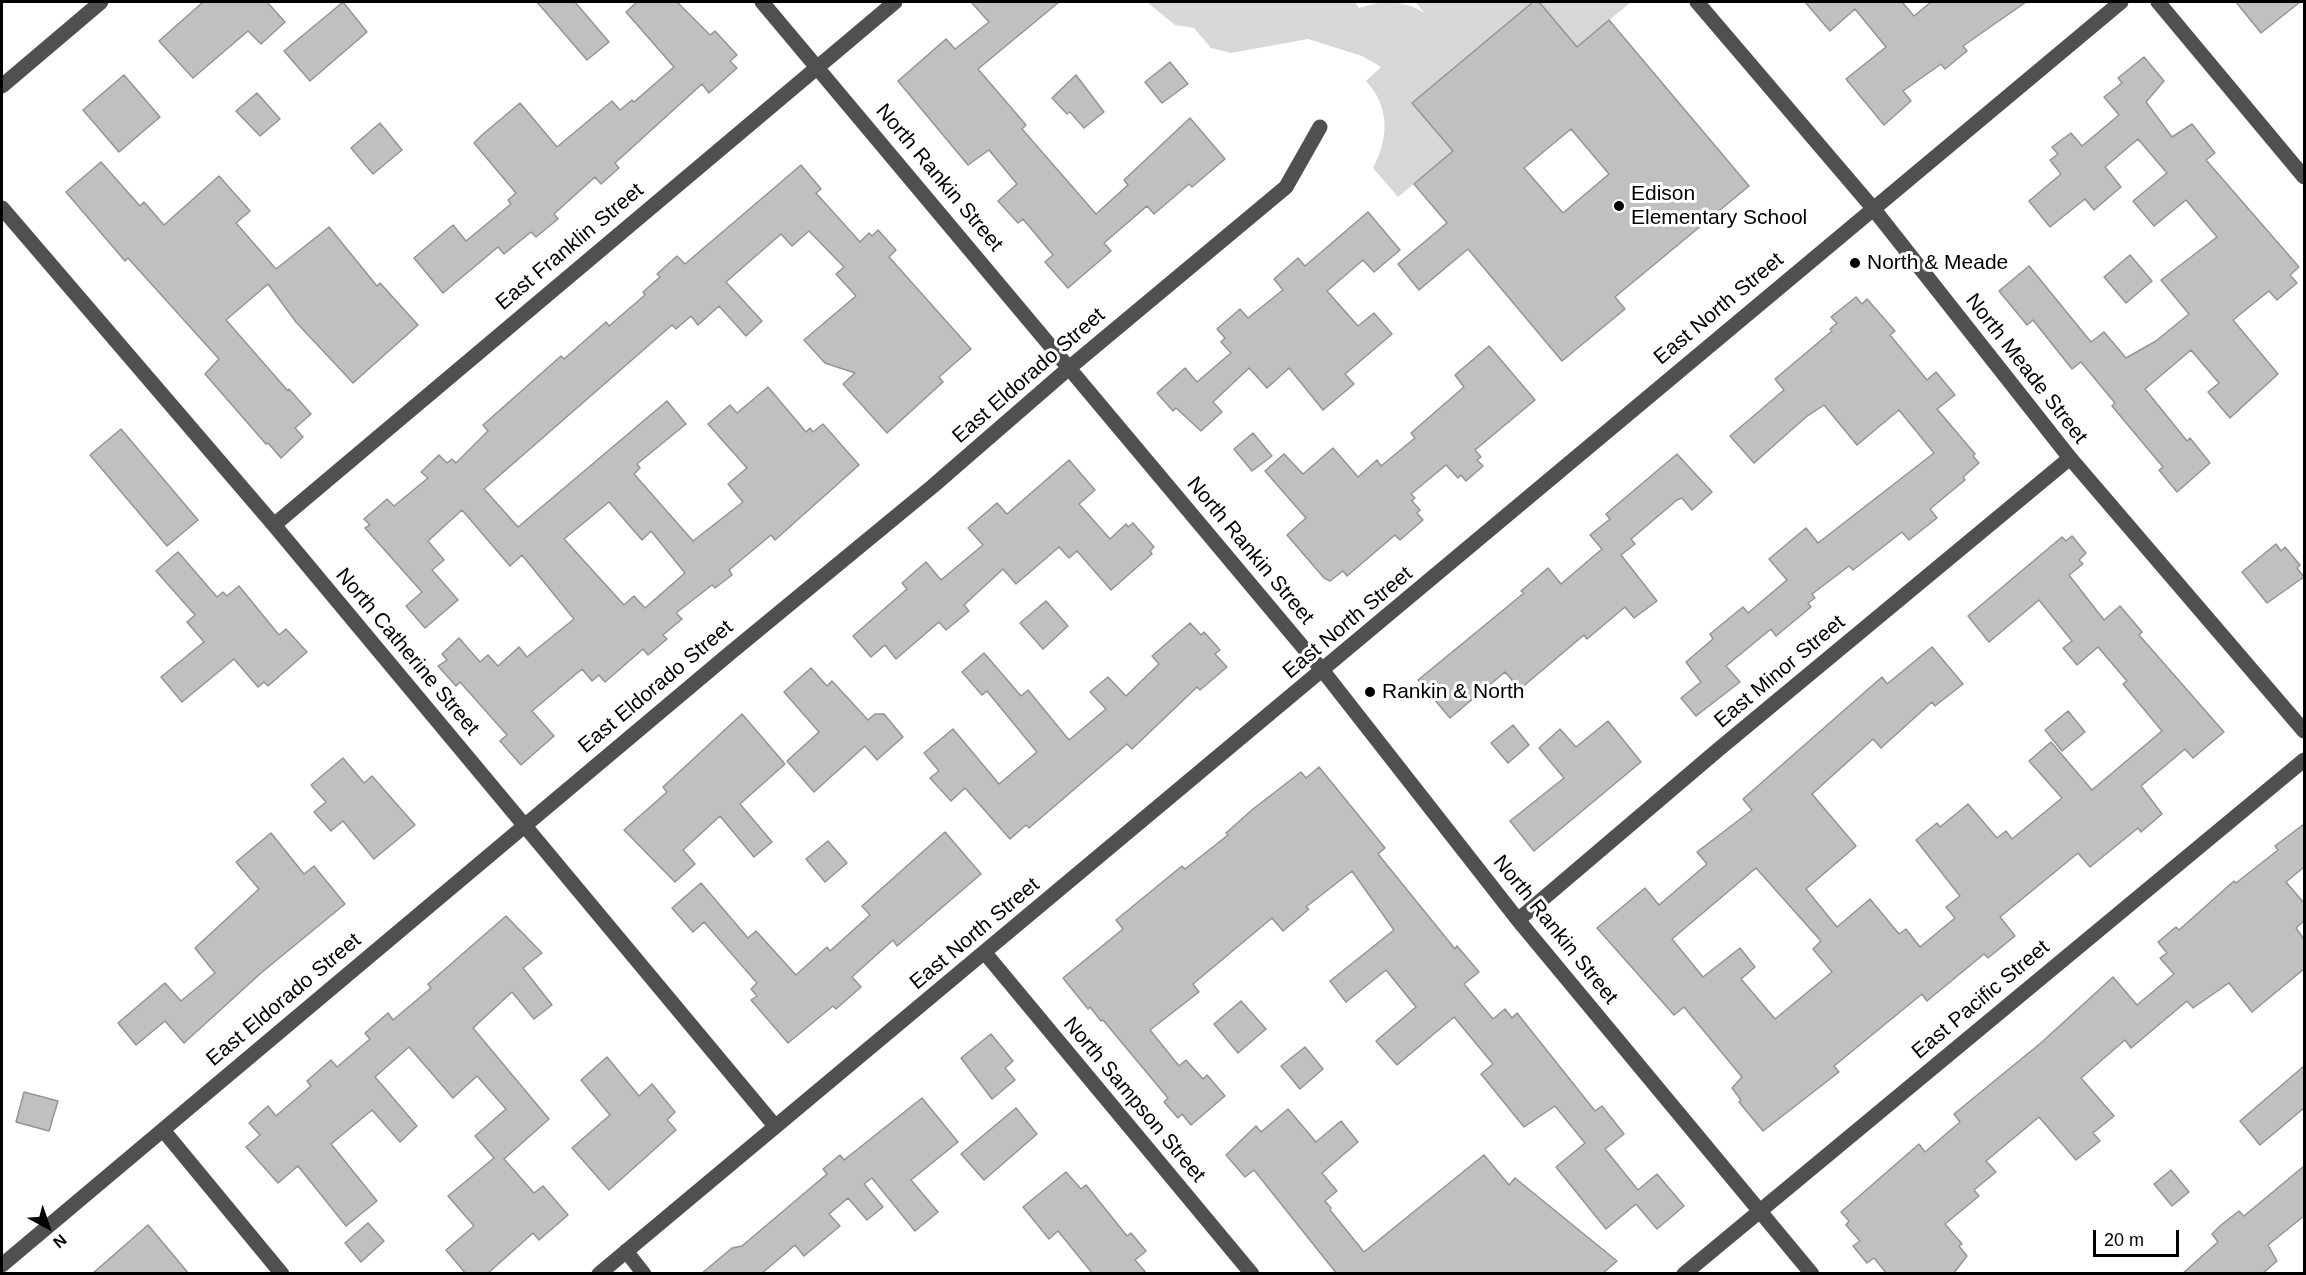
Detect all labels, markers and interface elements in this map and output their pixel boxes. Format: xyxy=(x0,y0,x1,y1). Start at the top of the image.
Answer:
street label: North Rankin Street xyxy=(870,99,1008,257)
street label: East Franklin Street xyxy=(491,178,649,316)
place label: Edison Elementary School xyxy=(1631,181,1807,231)
marker: Edison Elementary School xyxy=(1612,199,1626,213)
street label: East North Street xyxy=(1649,248,1789,370)
place label: North & Meade xyxy=(1867,250,2008,276)
marker: North & Meade xyxy=(1848,256,1862,270)
street label: North Meade Street xyxy=(1960,289,2092,449)
street label: East Eldorado Street xyxy=(948,303,1110,449)
street label: North Rankin Street xyxy=(1181,472,1319,630)
street label: East North Street xyxy=(1278,562,1418,684)
street label: North Catherine Street xyxy=(330,563,484,741)
street label: East Minor Street xyxy=(1710,610,1850,734)
street label: East Eldorado Street xyxy=(574,615,738,759)
place label: Rankin & North xyxy=(1382,679,1524,705)
marker: Rankin & North xyxy=(1363,685,1377,699)
street label: North Rankin Street xyxy=(1487,850,1623,1010)
street label: East North Street xyxy=(905,873,1045,995)
street label: East Eldorado Street xyxy=(202,928,366,1072)
street label: East Pacific Street xyxy=(1907,935,2055,1065)
street label: North Sampson Street xyxy=(1058,1012,1210,1188)
north arrow xyxy=(18,1197,78,1257)
scale bar xyxy=(2096,1218,2182,1256)
text: 20 m xyxy=(2104,1230,2144,1250)
text: N xyxy=(50,1231,70,1251)

